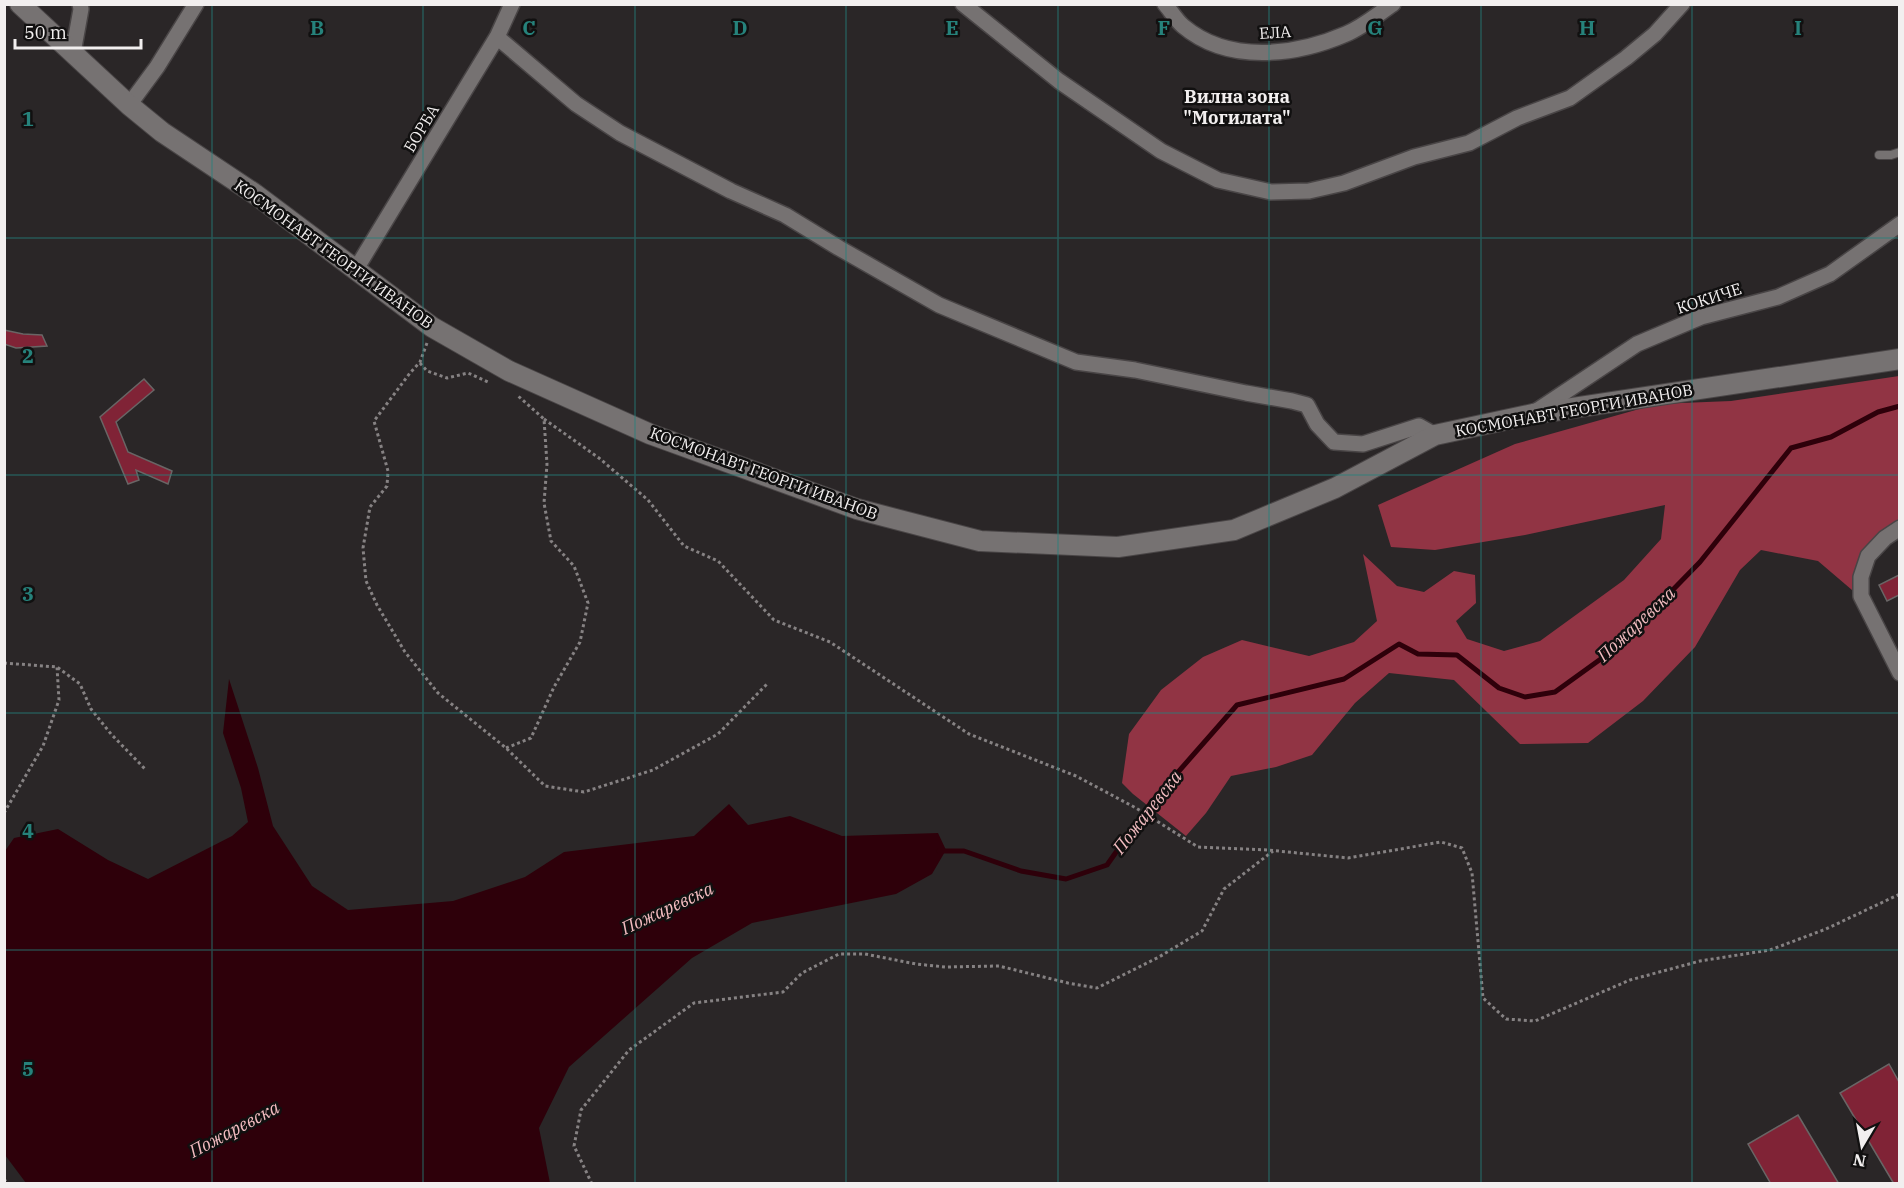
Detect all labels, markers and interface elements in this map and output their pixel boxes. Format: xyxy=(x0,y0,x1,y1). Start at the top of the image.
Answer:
scale bar xyxy=(15,12,141,50)
text: B xyxy=(310,14,324,41)
text: C xyxy=(522,14,536,41)
text: D xyxy=(732,14,748,41)
text: E xyxy=(945,14,959,41)
text: F xyxy=(1158,14,1170,41)
text: G xyxy=(1367,14,1383,41)
text: H xyxy=(1579,14,1595,41)
text: I xyxy=(1794,14,1802,41)
text: 50 m xyxy=(24,21,67,44)
street label: ЕЛА xyxy=(1258,21,1292,43)
district label: Вилна зона "Могилата" xyxy=(1183,85,1291,129)
street label: БОРБА xyxy=(399,100,443,156)
text: 1 xyxy=(22,105,34,132)
street label: КОСМОНАВТ ГЕОРГИ ИВАНОВ xyxy=(231,175,437,333)
street label: КОКИЧЕ xyxy=(1674,278,1744,318)
text: 2 xyxy=(22,342,34,369)
street label: КОСМОНАВТ ГЕОРГИ ИВАНОВ xyxy=(1454,379,1694,441)
street label: КОСМОНАВТ ГЕОРГИ ИВАНОВ xyxy=(647,422,881,524)
text: 3 xyxy=(22,580,34,607)
water label: Пожаревска xyxy=(1591,582,1680,667)
water label: Пожаревска xyxy=(1107,766,1187,859)
text: 4 xyxy=(22,817,34,844)
water label: Пожаревска xyxy=(616,876,717,940)
text: 5 xyxy=(22,1055,34,1082)
water label: Пожаревска xyxy=(184,1095,283,1163)
north arrow xyxy=(1832,1116,1892,1176)
text: N xyxy=(1851,1150,1867,1172)

